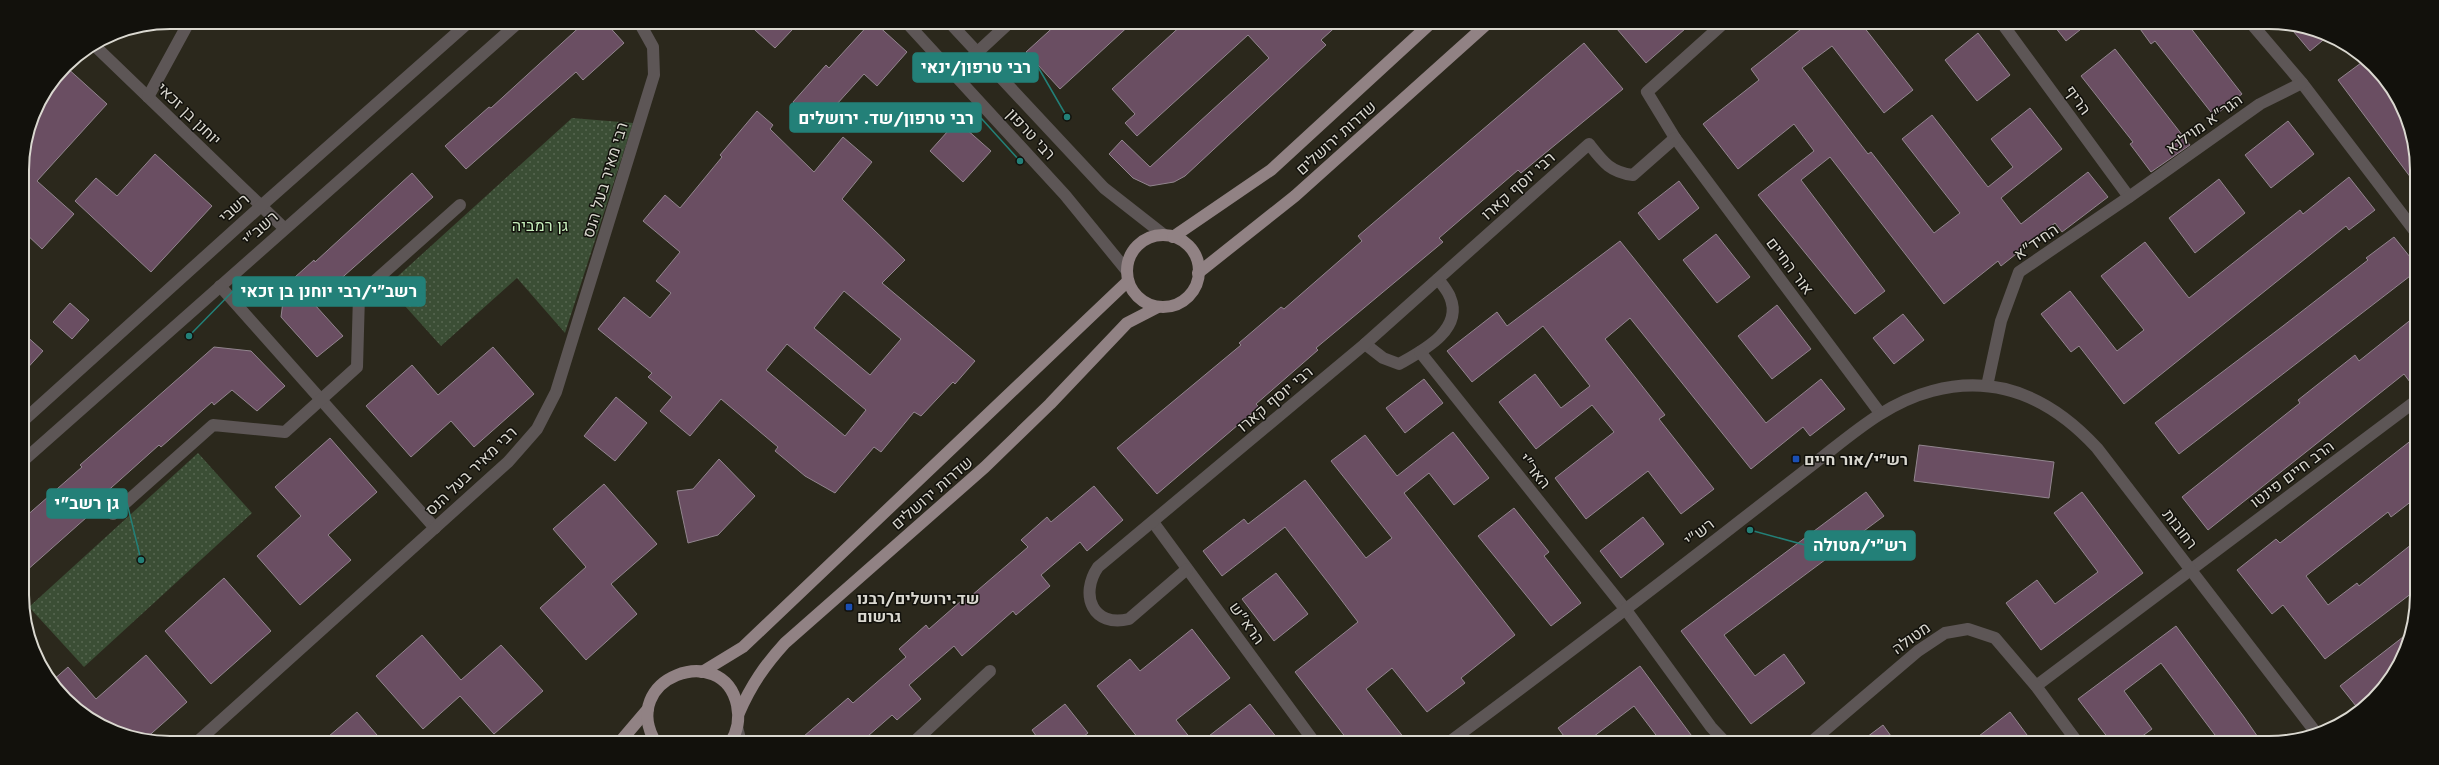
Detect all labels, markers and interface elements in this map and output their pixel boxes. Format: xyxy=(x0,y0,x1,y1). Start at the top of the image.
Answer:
callout: רבי טרפון/ינאי xyxy=(913,53,1038,82)
text: רבי טרפון/ינאי xyxy=(921,55,1031,79)
street label: יוחנן בן זכאי xyxy=(152,77,226,151)
street label: הריף xyxy=(2059,80,2097,120)
street label: הגר"א מוילנא xyxy=(2161,88,2247,160)
street label: שדרות ירושלים xyxy=(1291,95,1381,181)
callout: רבי טרפון/שד. ירושלים xyxy=(790,103,981,132)
street label: רבי טרפון xyxy=(1001,103,1061,165)
text: רבי טרפון/שד. ירושלים xyxy=(798,106,974,130)
street label: רבי מאיר בעל הנס xyxy=(576,119,634,241)
street label: רבי יוסף קארו xyxy=(1476,146,1560,226)
street label: רשבי xyxy=(214,188,254,228)
street label: רשב"י xyxy=(237,206,283,250)
park label: גן רמביה xyxy=(512,214,568,237)
street label: החיד"א xyxy=(2009,218,2063,266)
street label: אור החיים xyxy=(1761,232,1819,300)
callout: רשב״י/רבי יוחנן בן זכאי xyxy=(233,277,425,306)
text: רשב״י/רבי יוחנן בן זכאי xyxy=(241,279,417,303)
street label: רבי יוסף קארו xyxy=(1232,360,1318,438)
street label: רבי מאיר בעל הנס xyxy=(420,421,522,521)
street label: הרב חיים פינטו xyxy=(2245,435,2339,513)
street label: האר"י xyxy=(1514,448,1556,494)
place label: רש״י/אור חיים xyxy=(1804,448,1908,471)
street label: שדרות ירושלים xyxy=(886,451,978,535)
marker: רש״י/אור חיים xyxy=(1791,454,1801,464)
callout: גן רשב"י xyxy=(47,489,127,518)
text: גן רשב"י xyxy=(55,491,119,515)
street label: רחובות xyxy=(2157,504,2203,554)
street label: רש"י xyxy=(1679,513,1719,551)
callout: רש״י/מטולה xyxy=(1805,531,1915,560)
text: רש״י/מטולה xyxy=(1813,533,1907,557)
place label: שד.ירושלים/רבנו גרשום xyxy=(857,587,980,628)
street label: הרא"ש xyxy=(1224,597,1270,649)
marker: שד.ירושלים/רבנו גרשום xyxy=(844,602,854,612)
street label: מטולה xyxy=(1887,616,1935,660)

